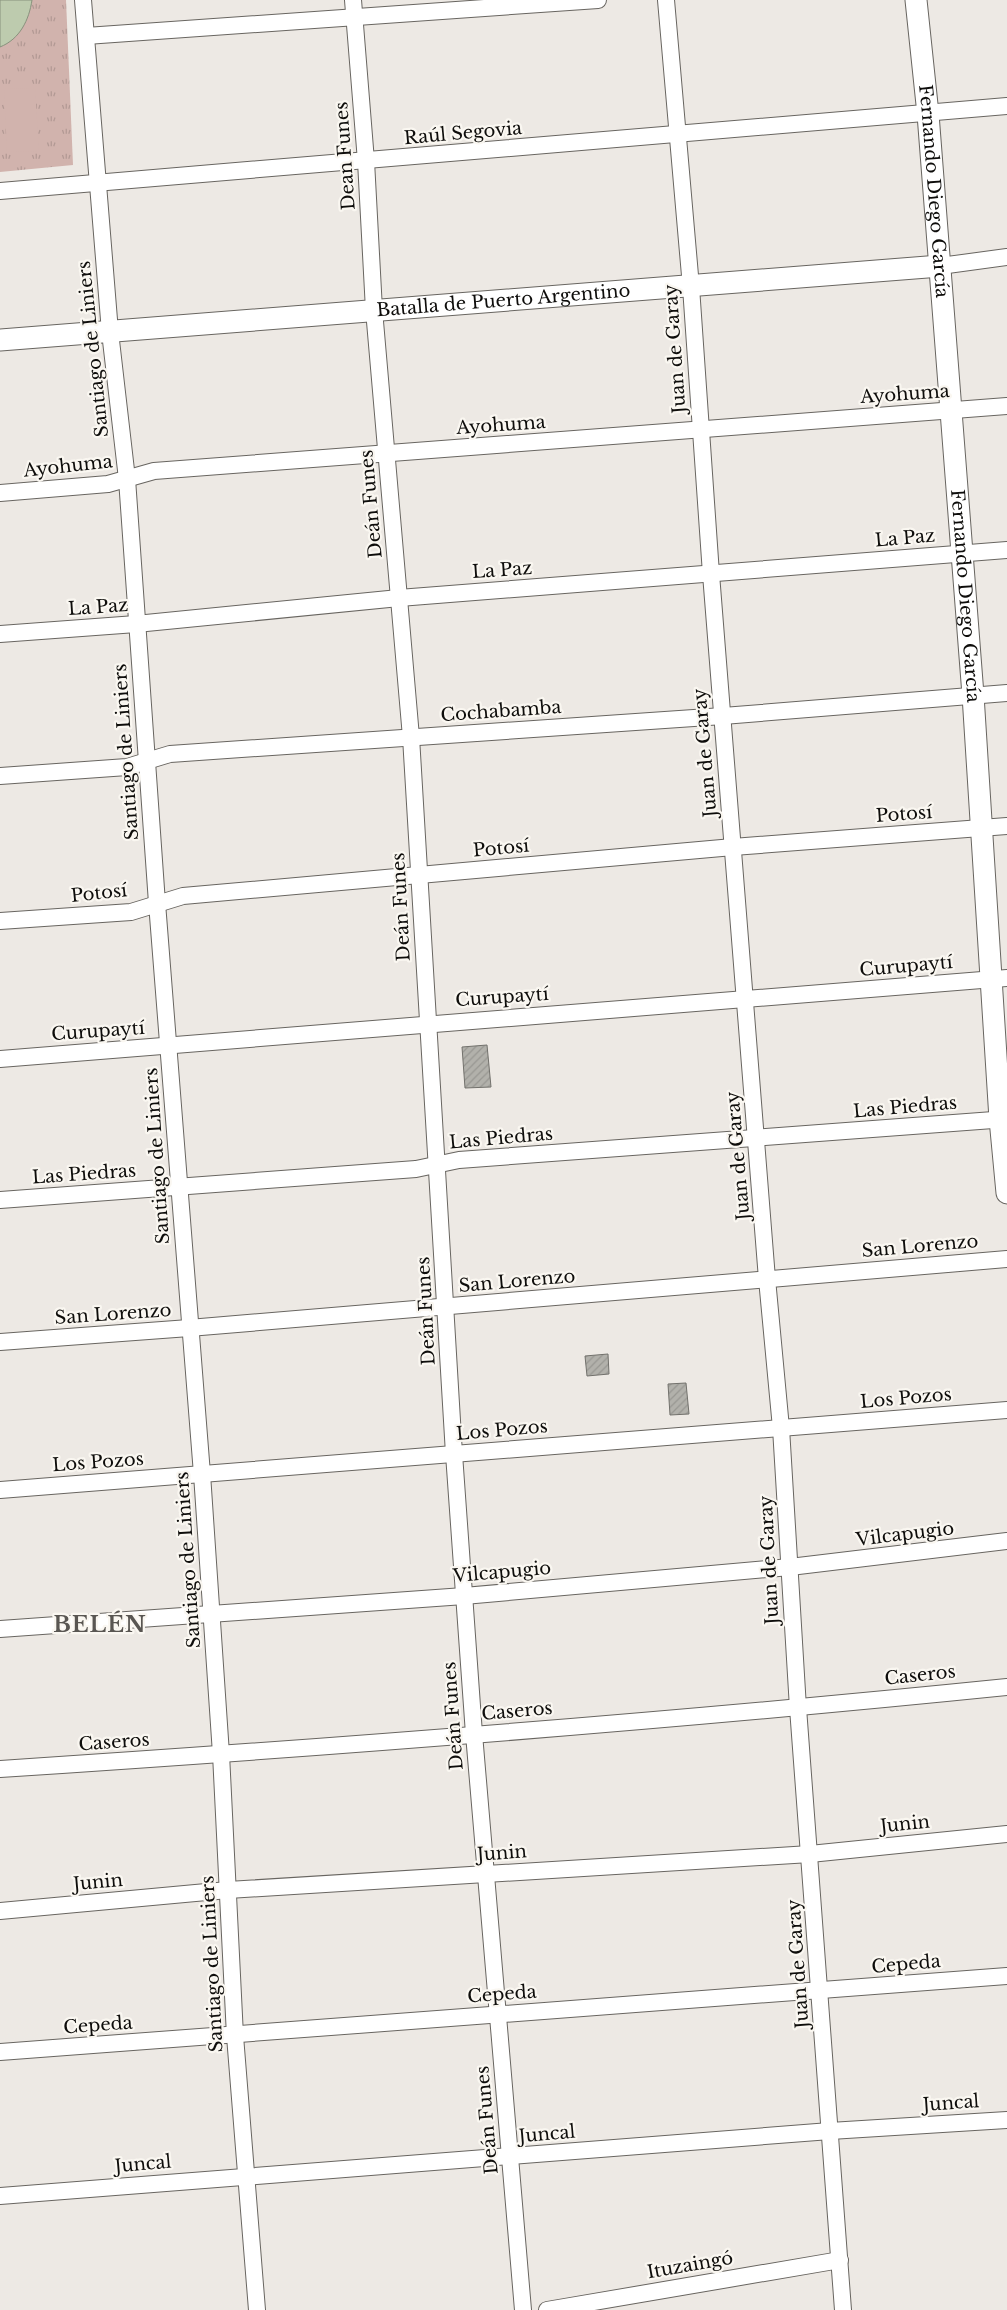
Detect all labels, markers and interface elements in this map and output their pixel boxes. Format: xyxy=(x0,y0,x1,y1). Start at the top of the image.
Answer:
street label: Fernando Diego García xyxy=(914,83,953,299)
street label: Dean Funes xyxy=(330,101,360,211)
street label: Raúl Segovia xyxy=(403,117,523,149)
street label: Santiago de Liniers xyxy=(73,260,113,438)
street label: Batalla de Puerto Argentino xyxy=(376,279,631,321)
street label: Juan de Garay xyxy=(659,283,691,416)
street label: Ayohuma xyxy=(859,380,950,408)
street label: Ayohuma xyxy=(455,411,546,439)
street label: Deán Funes xyxy=(355,449,387,559)
street label: Ayohuma xyxy=(21,450,114,482)
street label: Fernando Diego García xyxy=(946,488,984,703)
street label: La Paz xyxy=(874,524,936,552)
street label: La Paz xyxy=(471,557,533,583)
street label: La Paz xyxy=(67,594,129,620)
street label: Santiago de Liniers xyxy=(109,663,143,841)
street label: Juan de Garay xyxy=(688,687,722,820)
street label: Cochabamba xyxy=(440,696,562,726)
street label: Potosí xyxy=(875,801,934,827)
street label: Potosí xyxy=(472,835,531,861)
street label: Deán Funes xyxy=(387,852,415,962)
street label: Potosí xyxy=(70,879,129,907)
street label: Curupaytí xyxy=(859,951,954,981)
street label: Curupaytí xyxy=(455,983,550,1011)
street label: Curupaytí xyxy=(51,1017,146,1045)
street label: Santiago de Liniers xyxy=(140,1067,174,1245)
street label: Juan de Garay xyxy=(721,1090,755,1223)
street label: Las Piedras xyxy=(852,1092,958,1122)
street label: Las Piedras xyxy=(448,1123,554,1153)
street label: Las Piedras xyxy=(31,1159,137,1189)
street label: San Lorenzo xyxy=(861,1230,979,1262)
street label: Deán Funes xyxy=(412,1256,440,1366)
street label: San Lorenzo xyxy=(458,1265,576,1297)
street label: San Lorenzo xyxy=(54,1299,172,1329)
street label: Los Pozos xyxy=(859,1383,953,1413)
street label: Los Pozos xyxy=(455,1415,549,1445)
street label: Los Pozos xyxy=(52,1448,144,1476)
street label: Santiago de Liniers xyxy=(171,1471,205,1649)
street label: Juan de Garay xyxy=(755,1494,783,1627)
street label: Vilcapugio xyxy=(854,1517,955,1551)
street label: Vilcapugio xyxy=(451,1557,552,1587)
district label: BELÉN xyxy=(53,1610,147,1638)
street label: Caseros xyxy=(883,1660,957,1690)
street label: Deán Funes xyxy=(438,1661,468,1771)
street label: Caseros xyxy=(481,1697,553,1725)
street label: Caseros xyxy=(78,1729,150,1755)
street label: Junin xyxy=(877,1810,931,1838)
street label: Junin xyxy=(474,1840,528,1866)
street label: Junin xyxy=(70,1869,124,1895)
street label: Santiago de Liniers xyxy=(196,1875,228,2053)
street label: Juan de Garay xyxy=(782,1898,814,2031)
street label: Cepeda xyxy=(870,1950,942,1978)
street label: Cepeda xyxy=(467,1981,537,2007)
street label: Cepeda xyxy=(63,2012,133,2038)
street label: Deán Funes xyxy=(471,2065,503,2175)
street label: Juncal xyxy=(920,2090,980,2116)
street label: Juncal xyxy=(516,2121,576,2148)
street label: Juncal xyxy=(112,2151,172,2178)
street label: Ituzaingó xyxy=(645,2247,735,2283)

